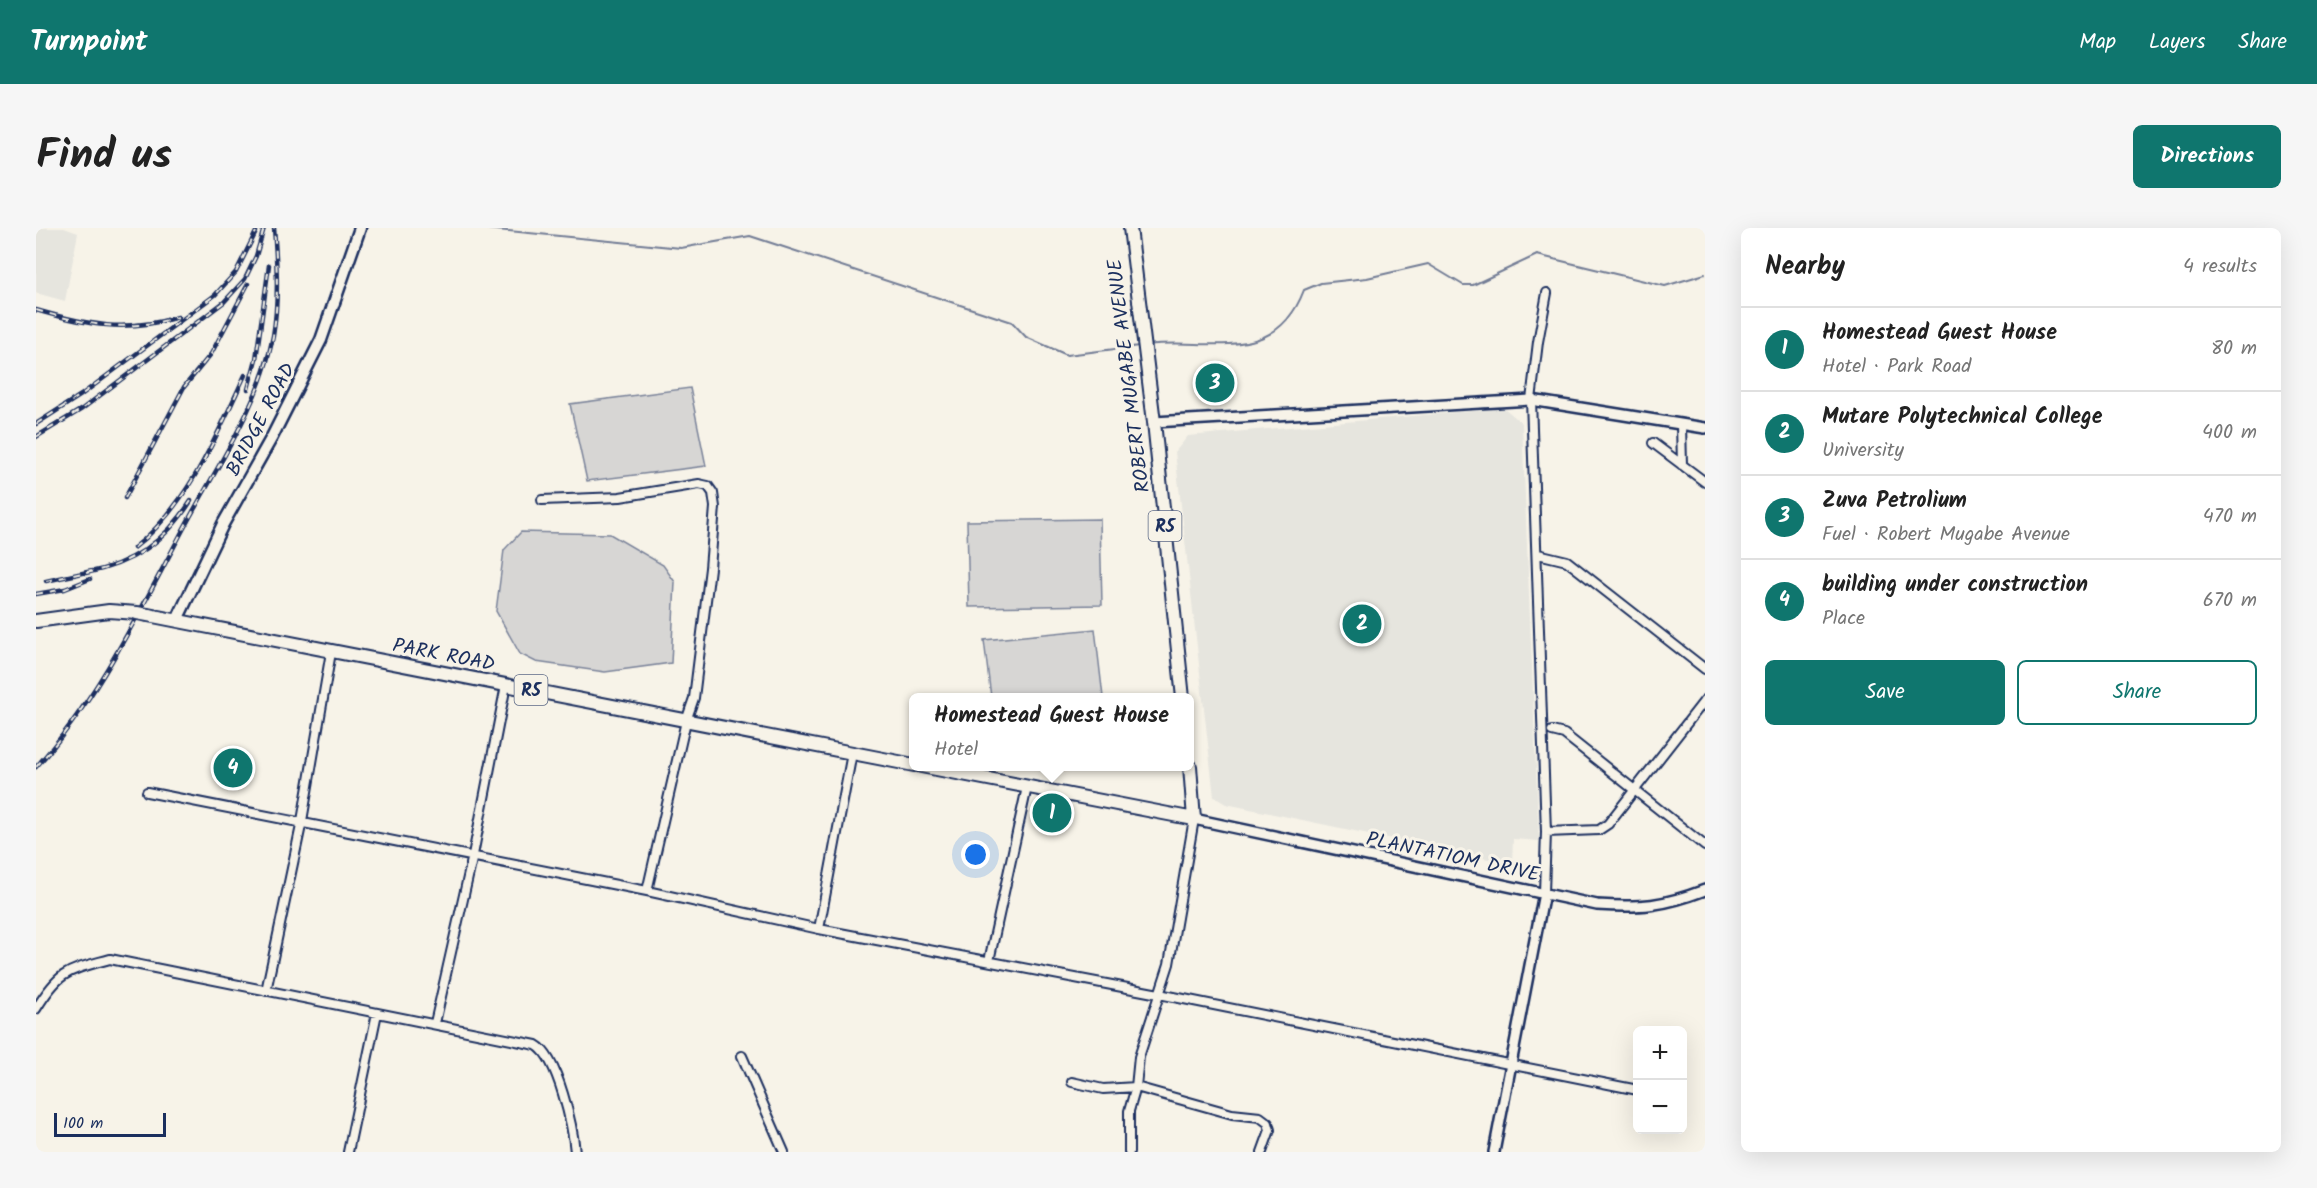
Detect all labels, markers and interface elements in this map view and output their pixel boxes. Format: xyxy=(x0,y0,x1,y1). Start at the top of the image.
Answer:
text: Turnpoint xyxy=(30,20,148,65)
text: Map xyxy=(2079,26,2116,59)
text: Layers xyxy=(2149,26,2205,59)
text: Share xyxy=(2238,26,2287,59)
text: Find us xyxy=(36,123,172,190)
button: Directions xyxy=(2133,125,2281,188)
text: Nearby xyxy=(1765,246,1845,288)
text: 4 results xyxy=(2183,251,2257,283)
street label: ROBERT MUGABE AVENUE xyxy=(1100,256,1160,494)
text: Homestead Guest House xyxy=(1822,316,2057,351)
text: 1 xyxy=(1781,333,1788,365)
text: 80 m xyxy=(2211,333,2257,365)
text: Hotel · Park Road xyxy=(1822,351,1971,383)
street label: BRIDGE ROAD xyxy=(218,357,305,482)
pin: 3 xyxy=(1196,360,1234,406)
text: Mutare Polytechnical College xyxy=(1822,400,2102,435)
text: 2 xyxy=(1779,417,1790,449)
text: 400 m xyxy=(2202,417,2257,449)
text: University xyxy=(1822,435,1904,467)
text: Zuva Petrolium xyxy=(1822,484,1967,519)
text: 3 xyxy=(1779,501,1790,533)
text: 470 m xyxy=(2203,501,2257,533)
road number: R5 xyxy=(1148,511,1182,541)
text: Fuel · Robert Mugabe Avenue xyxy=(1822,519,2070,551)
text: building under construction xyxy=(1822,568,2088,603)
text: 4 xyxy=(1779,585,1790,617)
text: 670 m xyxy=(2203,585,2257,617)
pin: 2 xyxy=(1342,602,1382,646)
text: Place xyxy=(1822,603,1865,635)
street label: PARK ROAD xyxy=(390,630,498,682)
button: Save xyxy=(1765,660,2005,725)
button: Share xyxy=(2017,660,2257,725)
road number: R5 xyxy=(514,675,548,705)
popup xyxy=(909,693,1194,771)
text: Homestead Guest House xyxy=(934,699,1169,734)
text: Hotel xyxy=(934,734,978,766)
pin: 4 xyxy=(214,746,252,790)
pin: 1 xyxy=(1032,790,1072,836)
street label: PLANTATIOM DRIVE xyxy=(1363,824,1543,892)
your location xyxy=(961,840,990,869)
map controls xyxy=(1633,1026,1687,1134)
button: + xyxy=(1633,1026,1687,1080)
button: − xyxy=(1633,1080,1687,1134)
scale bar xyxy=(54,1110,166,1138)
text: 100 m xyxy=(63,1111,103,1136)

